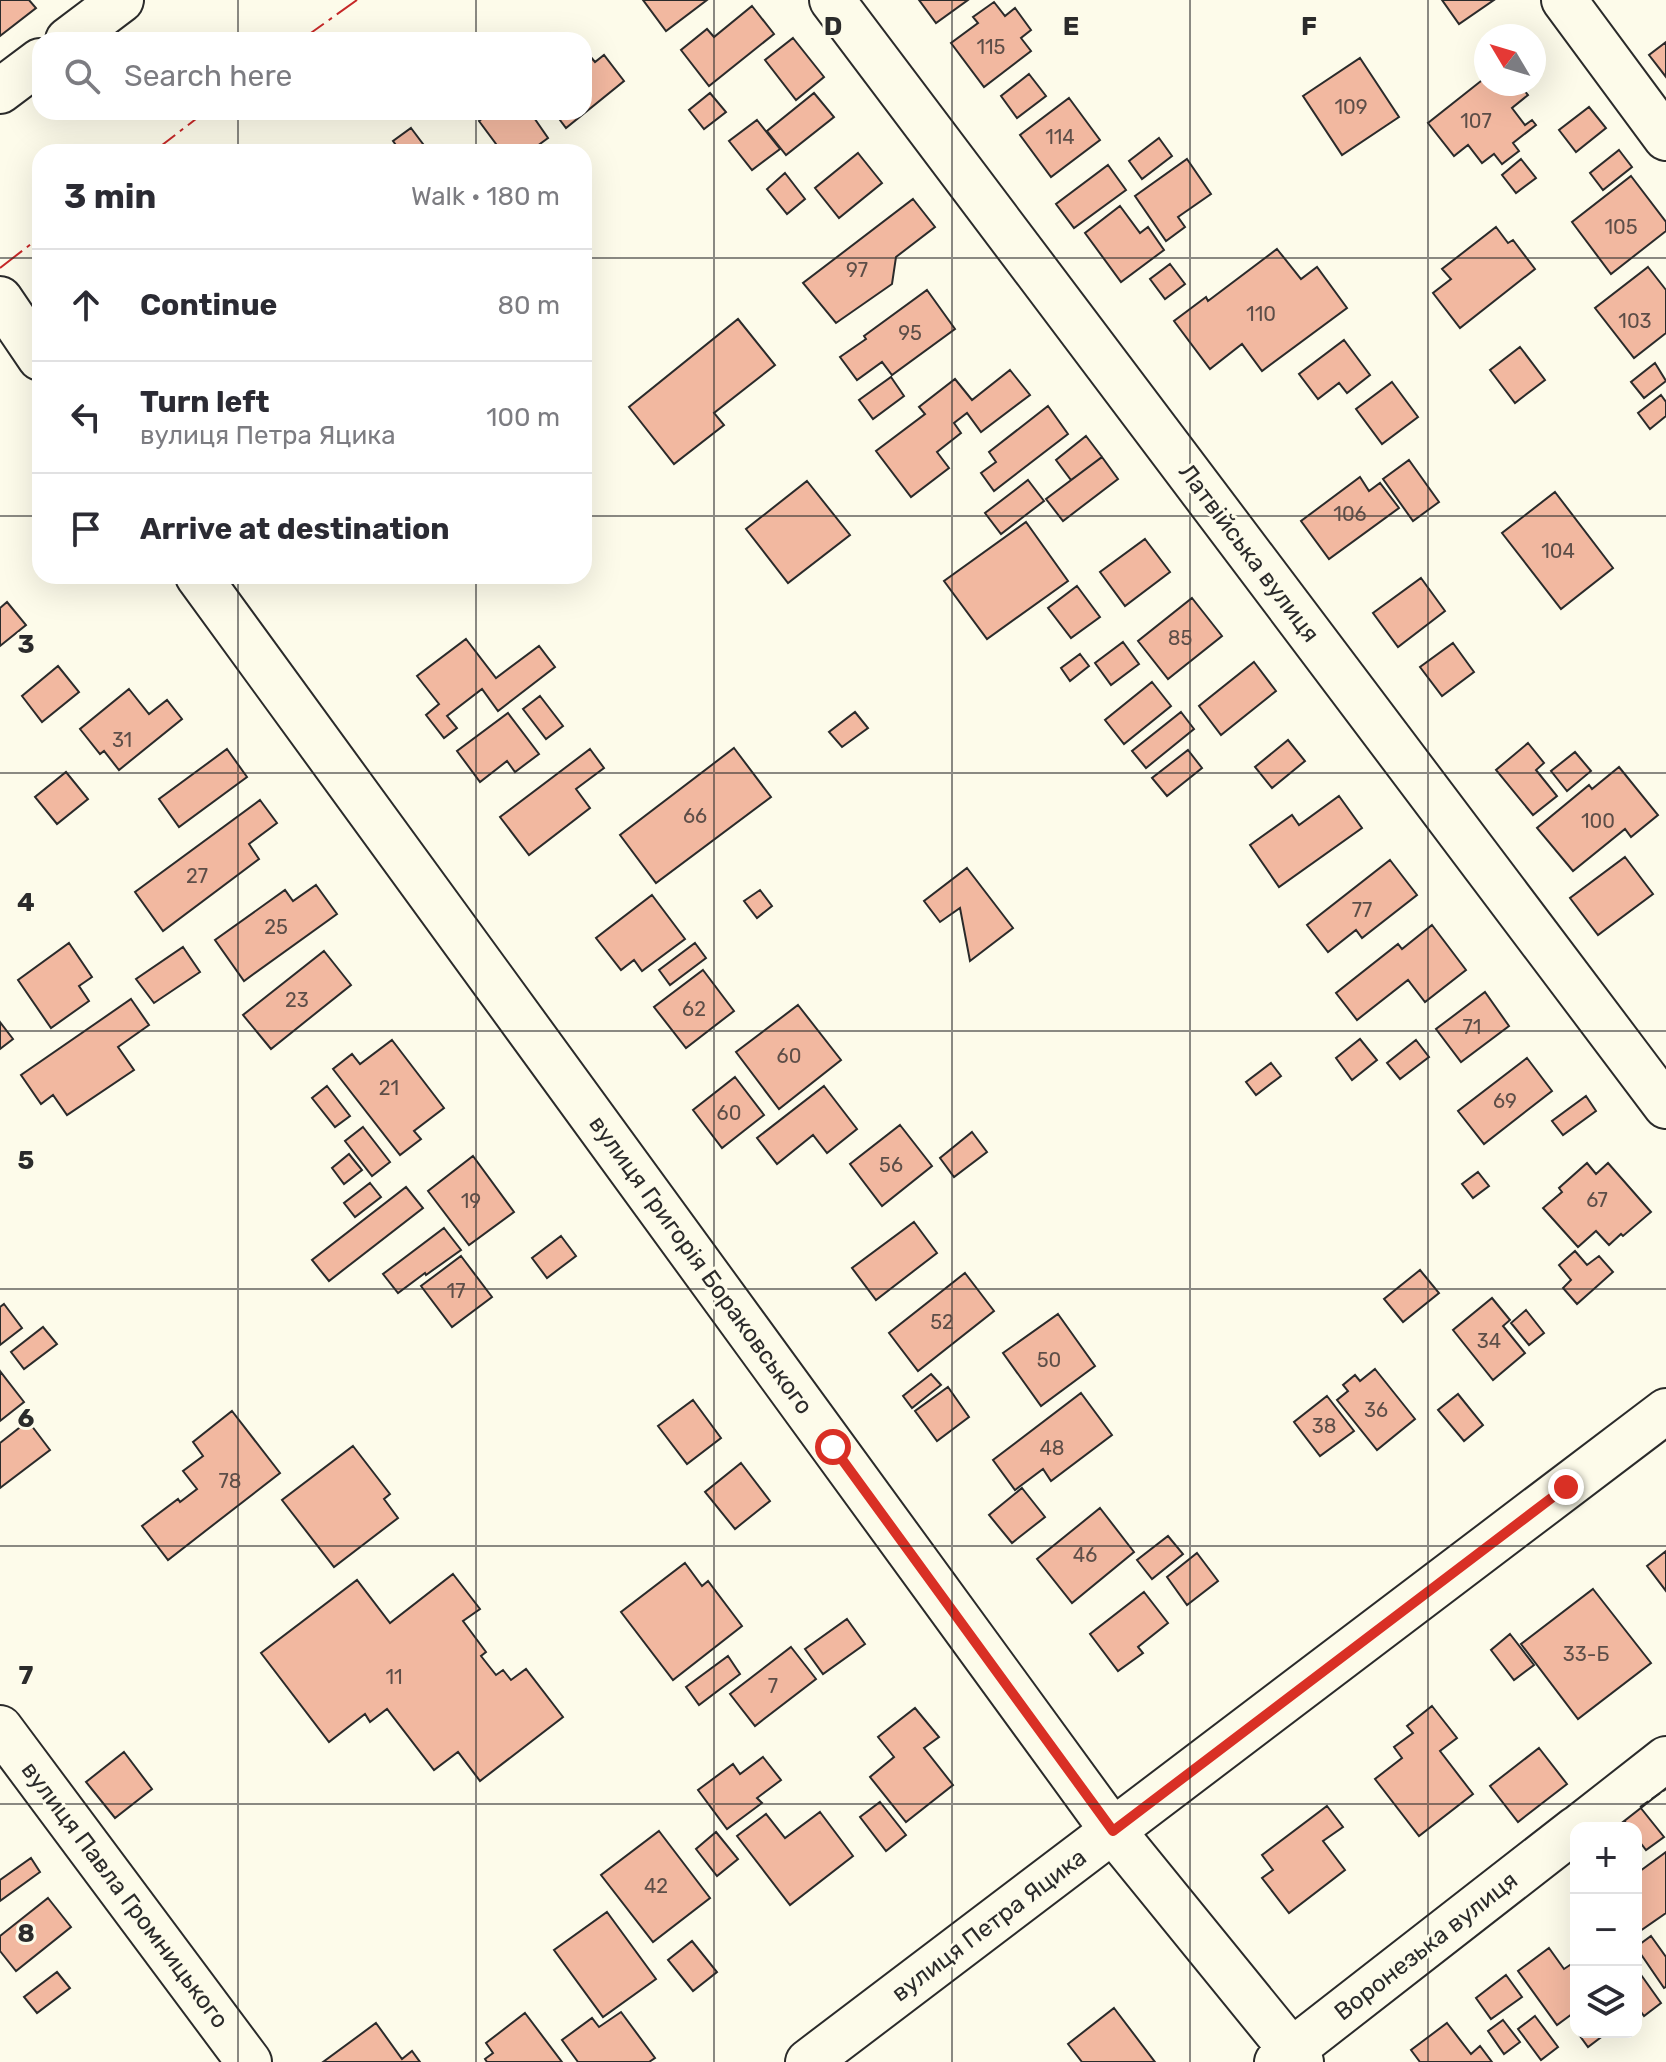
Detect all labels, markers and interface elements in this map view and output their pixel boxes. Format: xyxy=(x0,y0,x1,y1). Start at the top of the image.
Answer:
text: D xyxy=(824,11,842,42)
text: E xyxy=(1063,11,1079,42)
text: F xyxy=(1301,11,1317,42)
north arrow xyxy=(1474,24,1546,96)
search box xyxy=(32,32,592,120)
house number: 115 xyxy=(977,35,1006,59)
icon: search xyxy=(60,54,104,98)
text: Search here xyxy=(124,58,292,94)
house number: 109 xyxy=(1334,95,1368,119)
house number: 107 xyxy=(1460,109,1492,133)
house number: 114 xyxy=(1045,125,1075,149)
text: 3 min xyxy=(64,176,156,217)
text: Walk · 180 m xyxy=(411,181,560,212)
house number: 105 xyxy=(1604,215,1638,239)
house number: 97 xyxy=(846,258,868,282)
icon: ahead xyxy=(64,283,108,327)
text: Continue xyxy=(140,287,277,323)
text: 80 m xyxy=(497,290,560,321)
house number: 110 xyxy=(1246,302,1276,326)
house number: 103 xyxy=(1618,309,1652,333)
house number: 95 xyxy=(898,321,922,345)
text: Turn left xyxy=(140,384,270,420)
icon: left xyxy=(64,395,108,439)
text: 100 m xyxy=(486,402,560,433)
text: вулиця Петра Яцика xyxy=(140,420,396,451)
street label: Латвійська вулиця xyxy=(1173,458,1325,648)
house number: 106 xyxy=(1333,502,1367,526)
icon: arrive xyxy=(64,507,108,551)
text: Arrive at destination xyxy=(140,511,450,547)
house number: 104 xyxy=(1541,539,1575,563)
house number: 85 xyxy=(1168,626,1192,650)
text: 3 xyxy=(17,629,35,660)
house number: 31 xyxy=(112,728,132,752)
house number: 66 xyxy=(683,804,707,828)
house number: 100 xyxy=(1581,809,1615,833)
house number: 27 xyxy=(186,864,208,888)
text: 4 xyxy=(17,887,35,918)
house number: 77 xyxy=(1352,898,1372,922)
house number: 25 xyxy=(264,915,288,939)
house number: 23 xyxy=(285,988,309,1012)
house number: 62 xyxy=(682,997,706,1021)
house number: 71 xyxy=(1463,1015,1481,1039)
house number: 60 xyxy=(777,1044,801,1068)
house number: 21 xyxy=(379,1076,399,1100)
house number: 69 xyxy=(1493,1089,1517,1113)
house number: 60 xyxy=(717,1101,741,1125)
street label: вулиця Григорія Бораковського xyxy=(583,1110,819,1420)
text: 5 xyxy=(18,1145,34,1176)
house number: 56 xyxy=(879,1153,903,1177)
house number: 67 xyxy=(1586,1188,1608,1212)
house number: 19 xyxy=(461,1189,481,1213)
house number: 17 xyxy=(447,1279,465,1303)
house number: 52 xyxy=(930,1310,954,1334)
house number: 34 xyxy=(1477,1329,1501,1353)
house number: 50 xyxy=(1037,1348,1061,1372)
house number: 36 xyxy=(1364,1398,1388,1422)
text: 6 xyxy=(18,1403,35,1434)
house number: 38 xyxy=(1312,1414,1336,1438)
route start xyxy=(815,1429,851,1465)
house number: 48 xyxy=(1039,1436,1065,1460)
house number: 78 xyxy=(219,1469,241,1493)
route end xyxy=(1548,1469,1584,1505)
house number: 46 xyxy=(1073,1543,1097,1567)
house number: 33-Б xyxy=(1563,1642,1609,1666)
text: 7 xyxy=(19,1660,34,1691)
house number: 11 xyxy=(385,1665,403,1689)
house number: 7 xyxy=(768,1674,778,1698)
street label: вулиця Павла Громницького xyxy=(16,1756,234,2034)
map controls xyxy=(1570,1822,1642,2038)
button: + xyxy=(1570,1822,1642,1894)
street label: вулиця Петра Яцика xyxy=(886,1843,1092,2007)
street label: Воронезька вулиця xyxy=(1329,1866,1523,2026)
house number: 42 xyxy=(644,1874,668,1898)
button: − xyxy=(1570,1894,1642,1966)
text: 8 xyxy=(17,1918,35,1949)
button: layers xyxy=(1570,1966,1642,2038)

